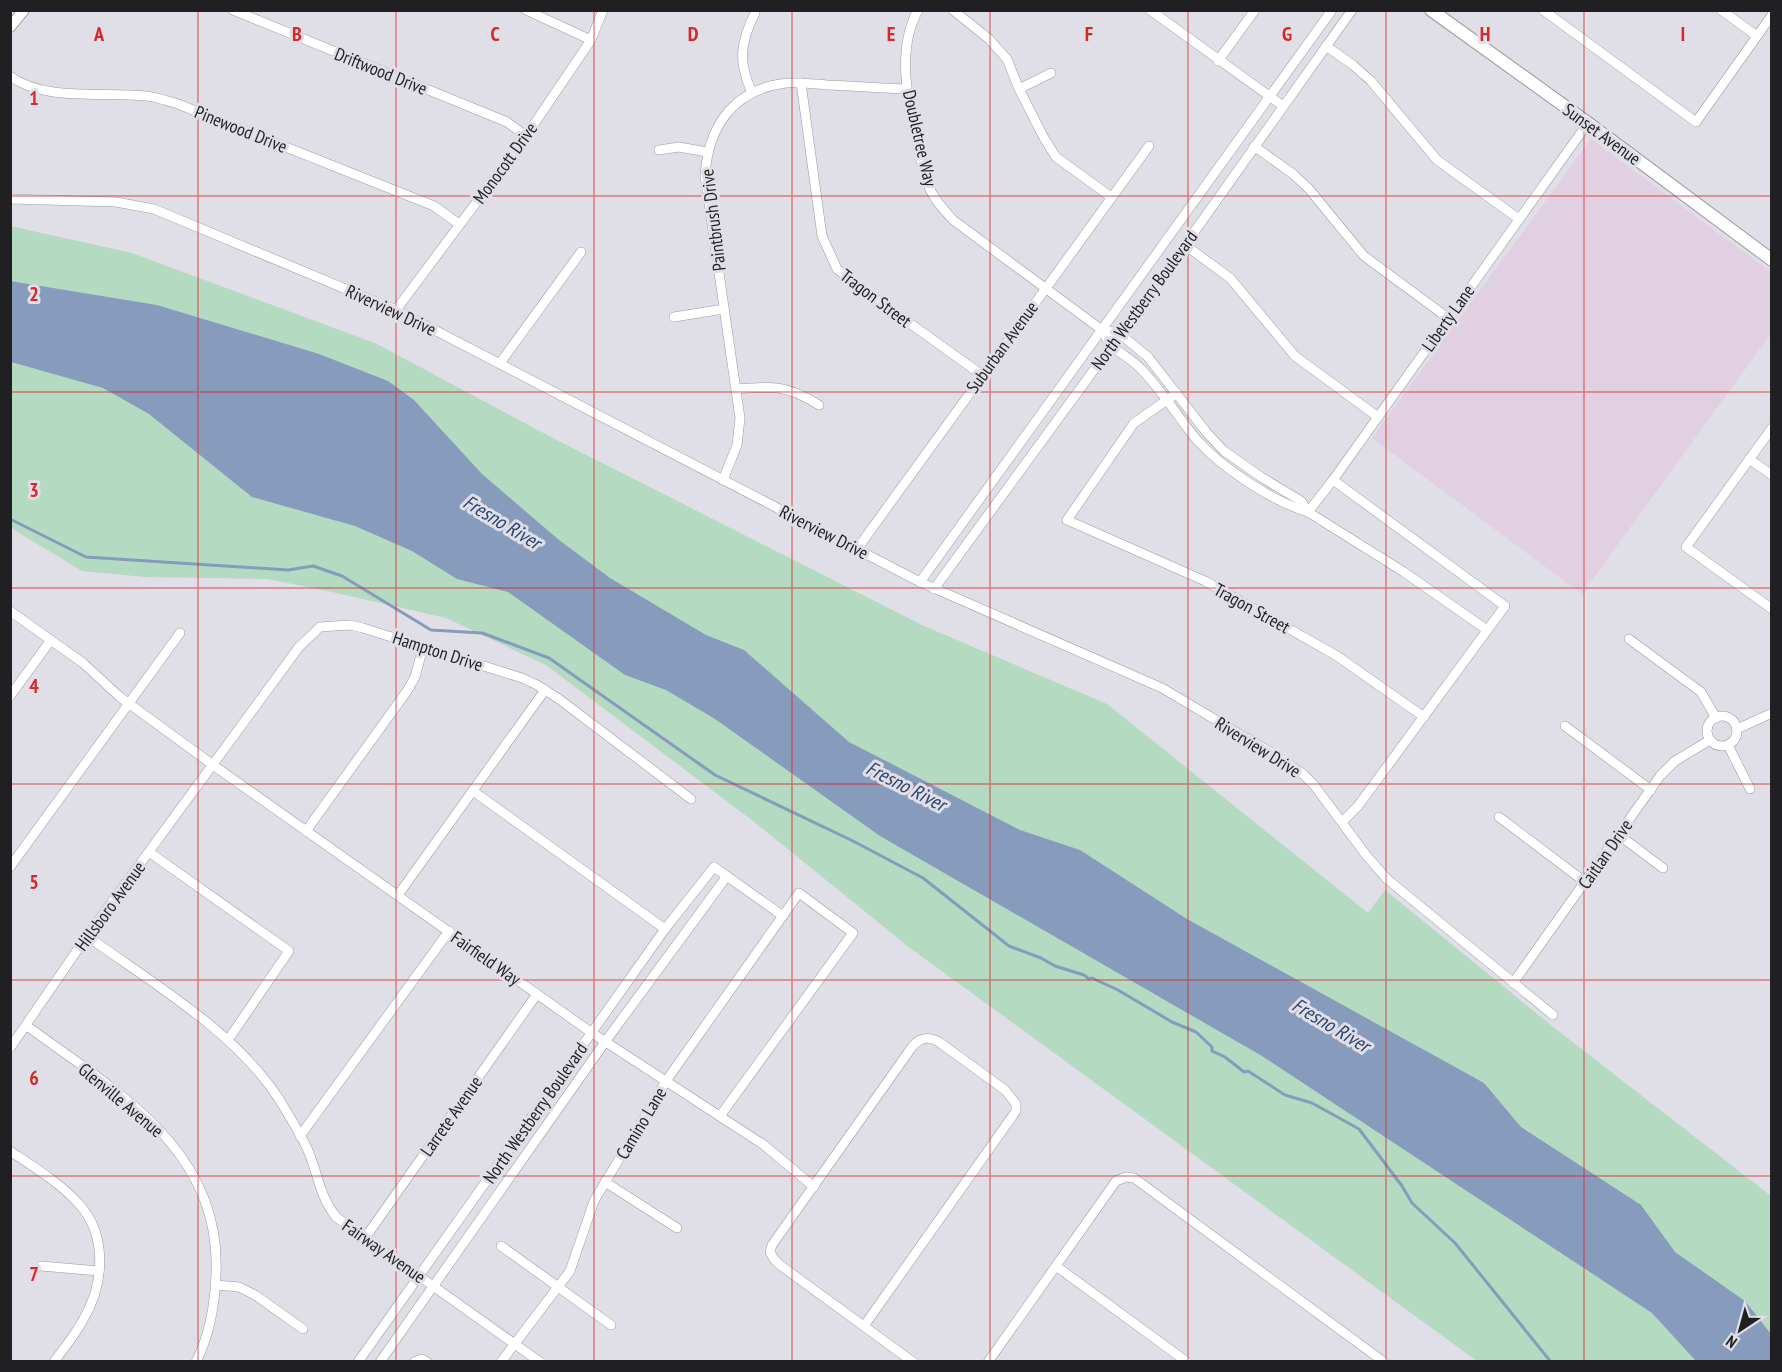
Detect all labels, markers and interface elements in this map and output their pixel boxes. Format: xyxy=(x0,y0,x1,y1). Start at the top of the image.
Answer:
text: A xyxy=(93,21,105,47)
text: B xyxy=(292,21,302,47)
text: C xyxy=(490,21,500,47)
text: D xyxy=(688,21,699,47)
text: E xyxy=(887,21,895,47)
text: F xyxy=(1085,21,1093,47)
text: G xyxy=(1282,21,1292,47)
text: H xyxy=(1480,21,1490,47)
text: I xyxy=(1681,21,1685,47)
street label: Driftwood Drive xyxy=(331,42,431,100)
text: 1 xyxy=(29,85,39,111)
street label: Doubletree Way xyxy=(898,88,942,189)
street label: Sunset Avenue xyxy=(1559,98,1645,170)
street label: Pinewood Drive xyxy=(191,100,291,158)
street label: Monocott Drive xyxy=(468,118,542,208)
street label: Paintbrush Drive xyxy=(695,168,731,272)
street label: North Westberry Boulevard xyxy=(1086,226,1202,374)
street label: Tragon Street xyxy=(836,264,916,332)
street label: Riverview Drive xyxy=(342,279,440,341)
street label: Liberty Lane xyxy=(1417,280,1479,356)
text: 2 xyxy=(29,281,39,307)
street label: Suburban Avenue xyxy=(961,297,1043,397)
text: 3 xyxy=(29,477,39,503)
water label: Fresno River xyxy=(458,489,548,557)
street label: Riverview Drive xyxy=(776,500,872,564)
street label: Tragon Street xyxy=(1210,578,1294,638)
street label: Hampton Drive xyxy=(390,626,486,676)
text: 4 xyxy=(29,673,39,699)
street label: Riverview Drive xyxy=(1211,712,1305,782)
water label: Fresno River xyxy=(862,755,952,818)
street label: Caitlan Drive xyxy=(1573,815,1637,893)
street label: Hillsboro Avenue xyxy=(70,857,150,955)
text: 5 xyxy=(29,869,39,895)
street label: Fairfield Way xyxy=(447,926,525,990)
water label: Fresno River xyxy=(1287,992,1377,1060)
street label: North Westberry Boulevard xyxy=(478,1038,592,1188)
street label: Glenville Avenue xyxy=(74,1058,168,1142)
text: 6 xyxy=(29,1065,39,1091)
street label: Larrete Avenue xyxy=(415,1071,487,1161)
street label: Camino Lane xyxy=(611,1083,671,1163)
street label: Fairway Avenue xyxy=(338,1214,430,1288)
text: 7 xyxy=(29,1261,39,1287)
north arrow xyxy=(1710,1300,1770,1360)
text: N xyxy=(1722,1332,1741,1353)

